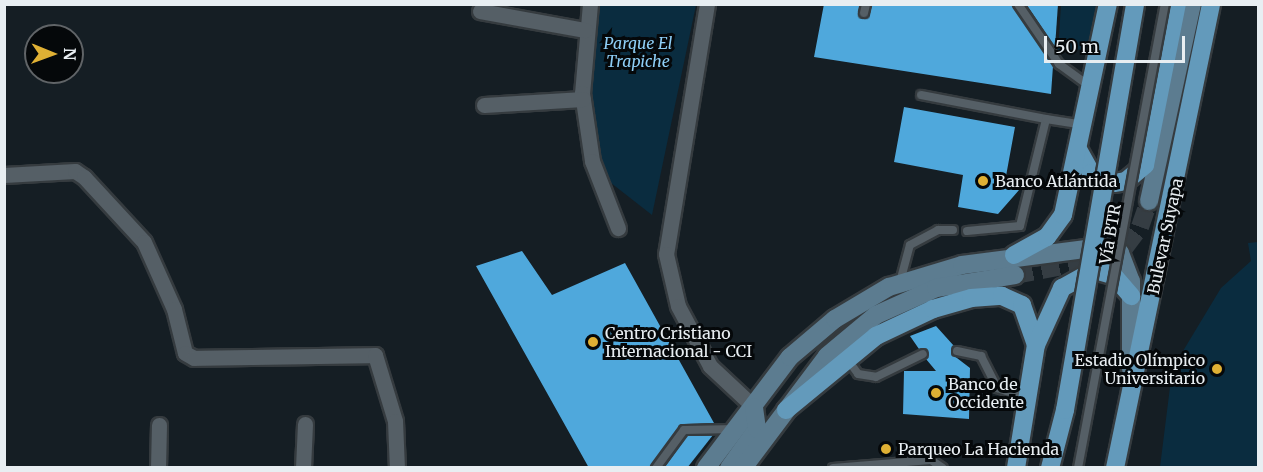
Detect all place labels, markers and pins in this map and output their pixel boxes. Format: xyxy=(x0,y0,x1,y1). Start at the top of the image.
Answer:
place label: Banco Atlántida xyxy=(995,171,1117,191)
marker: Banco Atlántida xyxy=(976,174,990,188)
place label: Centro Cristiano Internacional - CCI xyxy=(605,323,752,361)
marker: Centro Cristiano Internacional - CCI xyxy=(586,335,600,349)
place label: Estadio Olímpico Universitario xyxy=(1075,350,1205,388)
marker: Estadio Olímpico Universitario xyxy=(1210,362,1224,376)
place label: Banco de Occidente xyxy=(948,374,1024,412)
marker: Banco de Occidente xyxy=(929,386,943,400)
place label: Parqueo La Hacienda xyxy=(898,439,1059,459)
marker: Parqueo La Hacienda xyxy=(879,442,893,456)

